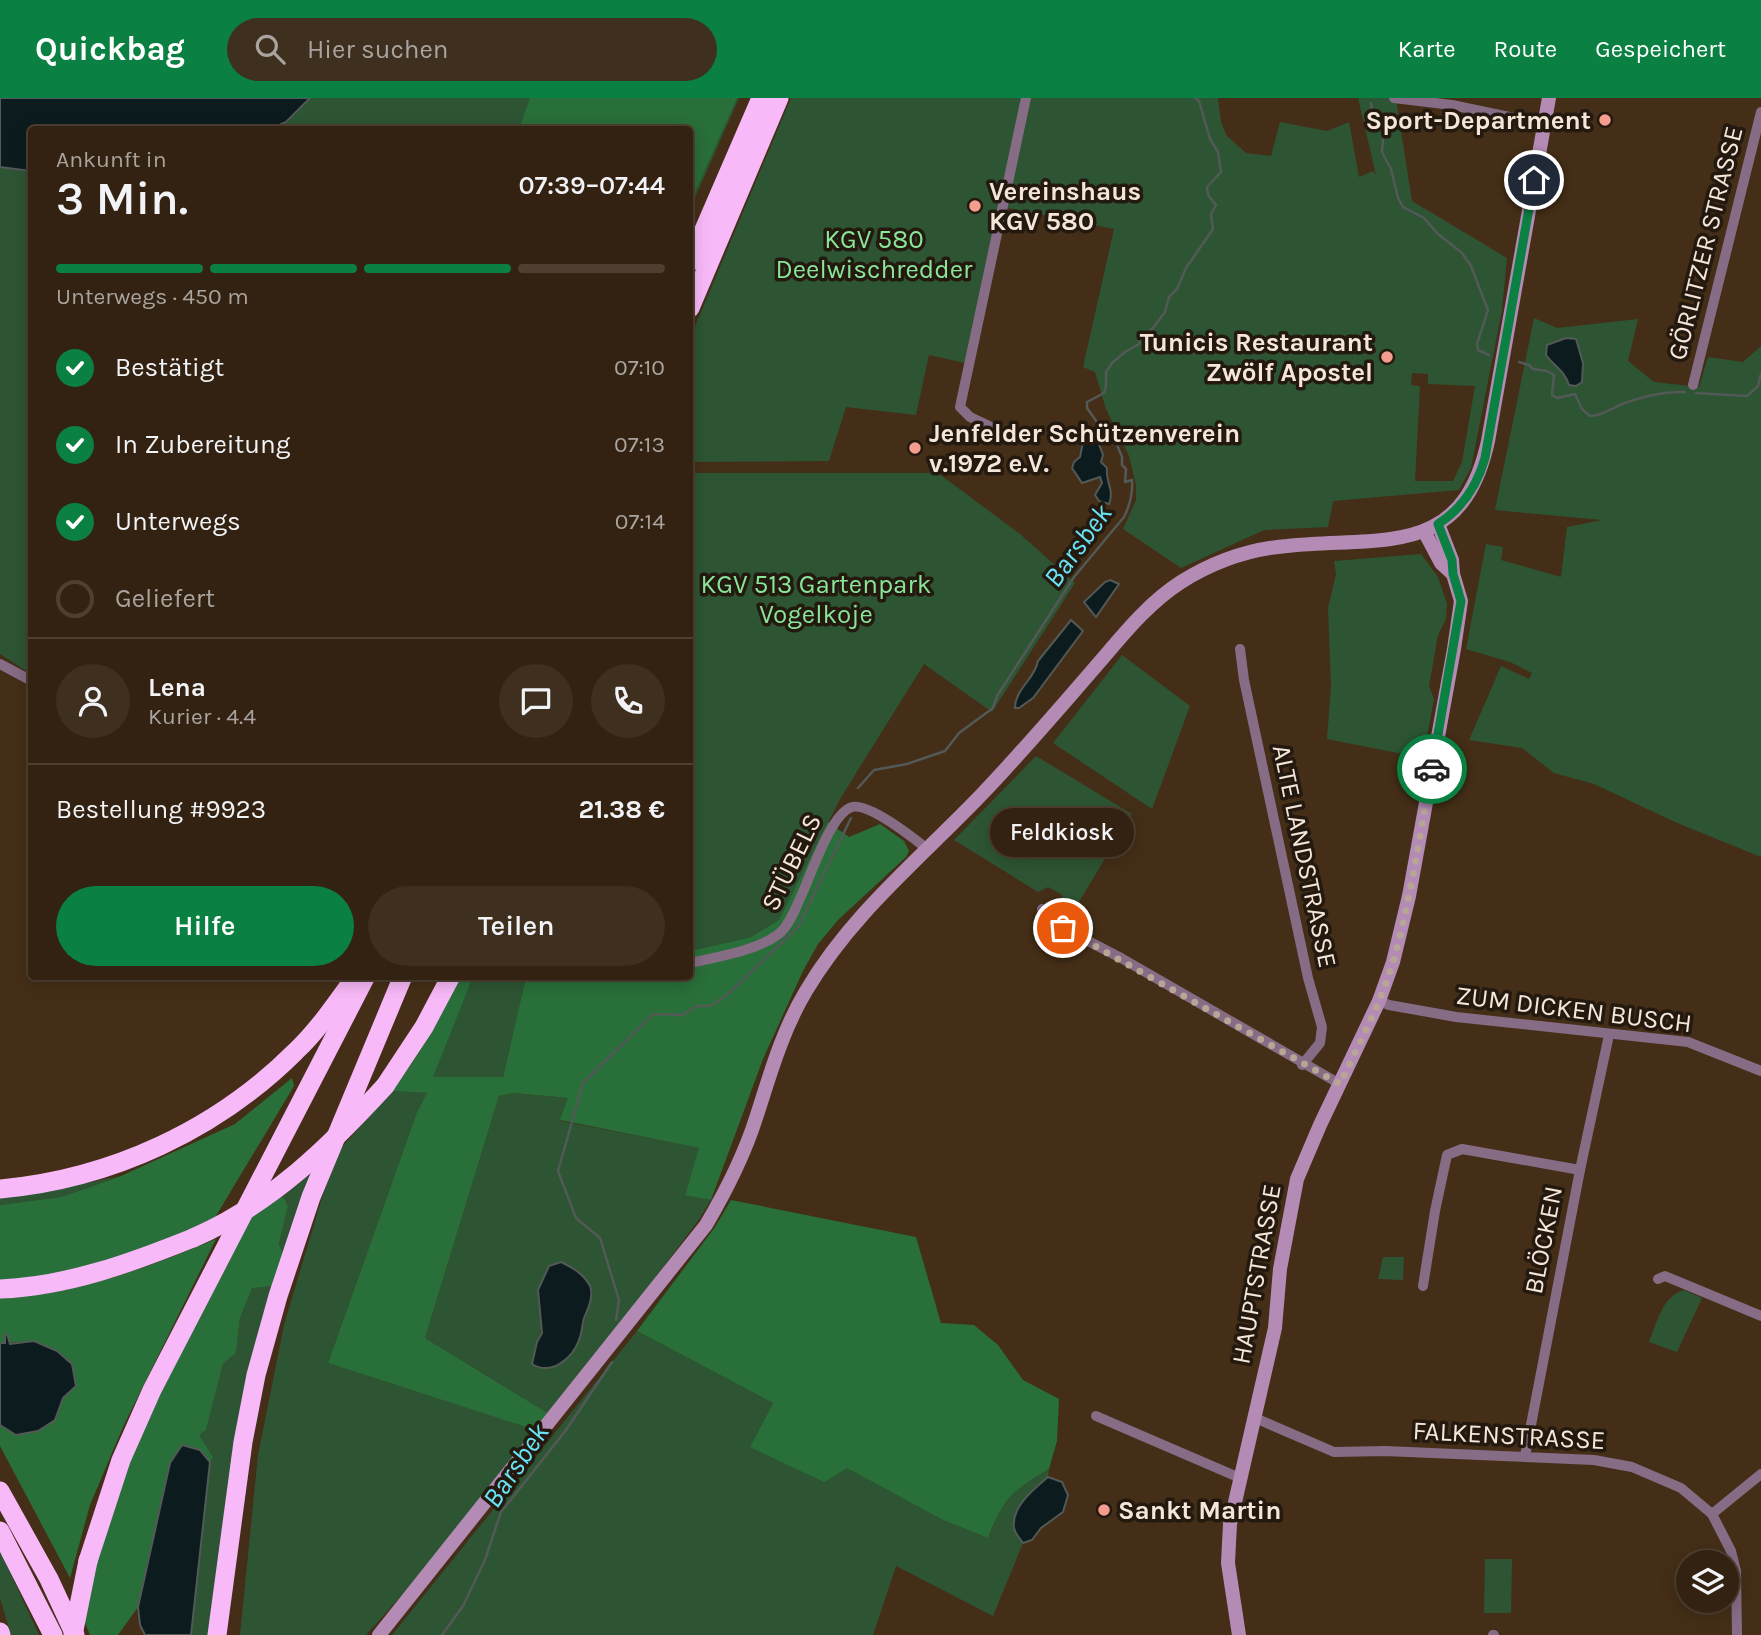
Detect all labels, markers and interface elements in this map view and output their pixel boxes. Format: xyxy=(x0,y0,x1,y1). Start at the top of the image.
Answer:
search box xyxy=(227,18,717,81)
text: Quickbag xyxy=(35,30,185,68)
icon: search xyxy=(251,30,289,68)
text: Hier suchen xyxy=(307,34,449,65)
text: Karte xyxy=(1398,35,1456,63)
text: Route xyxy=(1494,35,1557,63)
text: Gespeichert xyxy=(1595,35,1726,63)
place label: Sport-Department xyxy=(1366,105,1591,136)
marker: Sport-Department xyxy=(1597,112,1613,128)
street label: GÖRLITZER STRASSE xyxy=(1661,123,1750,363)
text: Ankunft in xyxy=(56,146,167,173)
pin xyxy=(1504,150,1564,210)
icon: home xyxy=(1515,161,1553,199)
text: 07:39–07:44 xyxy=(518,170,665,201)
text: 3 Min. xyxy=(56,172,188,226)
place label: Vereinshaus KGV 580 xyxy=(989,176,1141,237)
marker: Vereinshaus KGV 580 xyxy=(967,198,983,214)
park label: KGV 580 Deelwischredder xyxy=(776,224,973,285)
text: Unterwegs · 450 m xyxy=(56,283,249,310)
place label: Tunicis Restaurant Zwölf Apostel xyxy=(1140,327,1373,388)
icon: check xyxy=(56,349,94,387)
marker: Tunicis Restaurant Zwölf Apostel xyxy=(1379,349,1395,365)
text: Bestätigt xyxy=(115,352,224,383)
text: 07:10 xyxy=(614,354,665,381)
place label: Jenfelder Schützenverein v.1972 e.V. xyxy=(929,418,1240,479)
icon: check xyxy=(56,426,94,464)
text: In Zubereitung xyxy=(115,429,290,460)
text: 07:13 xyxy=(614,431,665,458)
marker: Jenfelder Schützenverein v.1972 e.V. xyxy=(907,440,923,456)
water label: Barsbek xyxy=(1036,497,1119,593)
icon: check xyxy=(56,503,94,541)
text: Unterwegs xyxy=(115,506,241,537)
text: 07:14 xyxy=(615,508,665,535)
park label: KGV 513 Gartenpark Vogelkoje xyxy=(701,569,931,630)
text: Geliefert xyxy=(115,583,215,614)
button: person xyxy=(56,664,130,738)
button: chat xyxy=(499,664,573,738)
button: phone xyxy=(591,664,665,738)
text: Lena xyxy=(148,672,206,703)
text: Kurier · 4.4 xyxy=(148,703,256,730)
courier xyxy=(1397,734,1467,804)
street label: ALTE LANDSTRASSE xyxy=(1266,742,1343,971)
icon: car xyxy=(1413,750,1451,788)
text: Bestellung #9923 xyxy=(56,794,266,825)
text: 21.38 € xyxy=(578,794,665,825)
street label: STÜBELS xyxy=(755,809,828,916)
callout: Feldkiosk xyxy=(991,809,1135,858)
text: Feldkiosk xyxy=(1010,819,1114,846)
button: Hilfe xyxy=(56,886,354,966)
button: Teilen xyxy=(368,886,665,966)
pin xyxy=(1033,898,1093,958)
icon: bag xyxy=(1044,909,1082,947)
street label: ZUM DICKEN BUSCH xyxy=(1454,980,1694,1039)
street label: HAUPTSTRASSE xyxy=(1225,1182,1288,1367)
street label: BLÖCKEN xyxy=(1518,1184,1569,1297)
street label: FALKENSTRASSE xyxy=(1412,1415,1606,1456)
water label: Barsbek xyxy=(475,1416,556,1514)
place label: Sankt Martin xyxy=(1118,1495,1281,1526)
marker: Sankt Martin xyxy=(1096,1502,1112,1518)
map controls xyxy=(1676,1550,1739,1613)
button: layers xyxy=(1676,1550,1739,1613)

